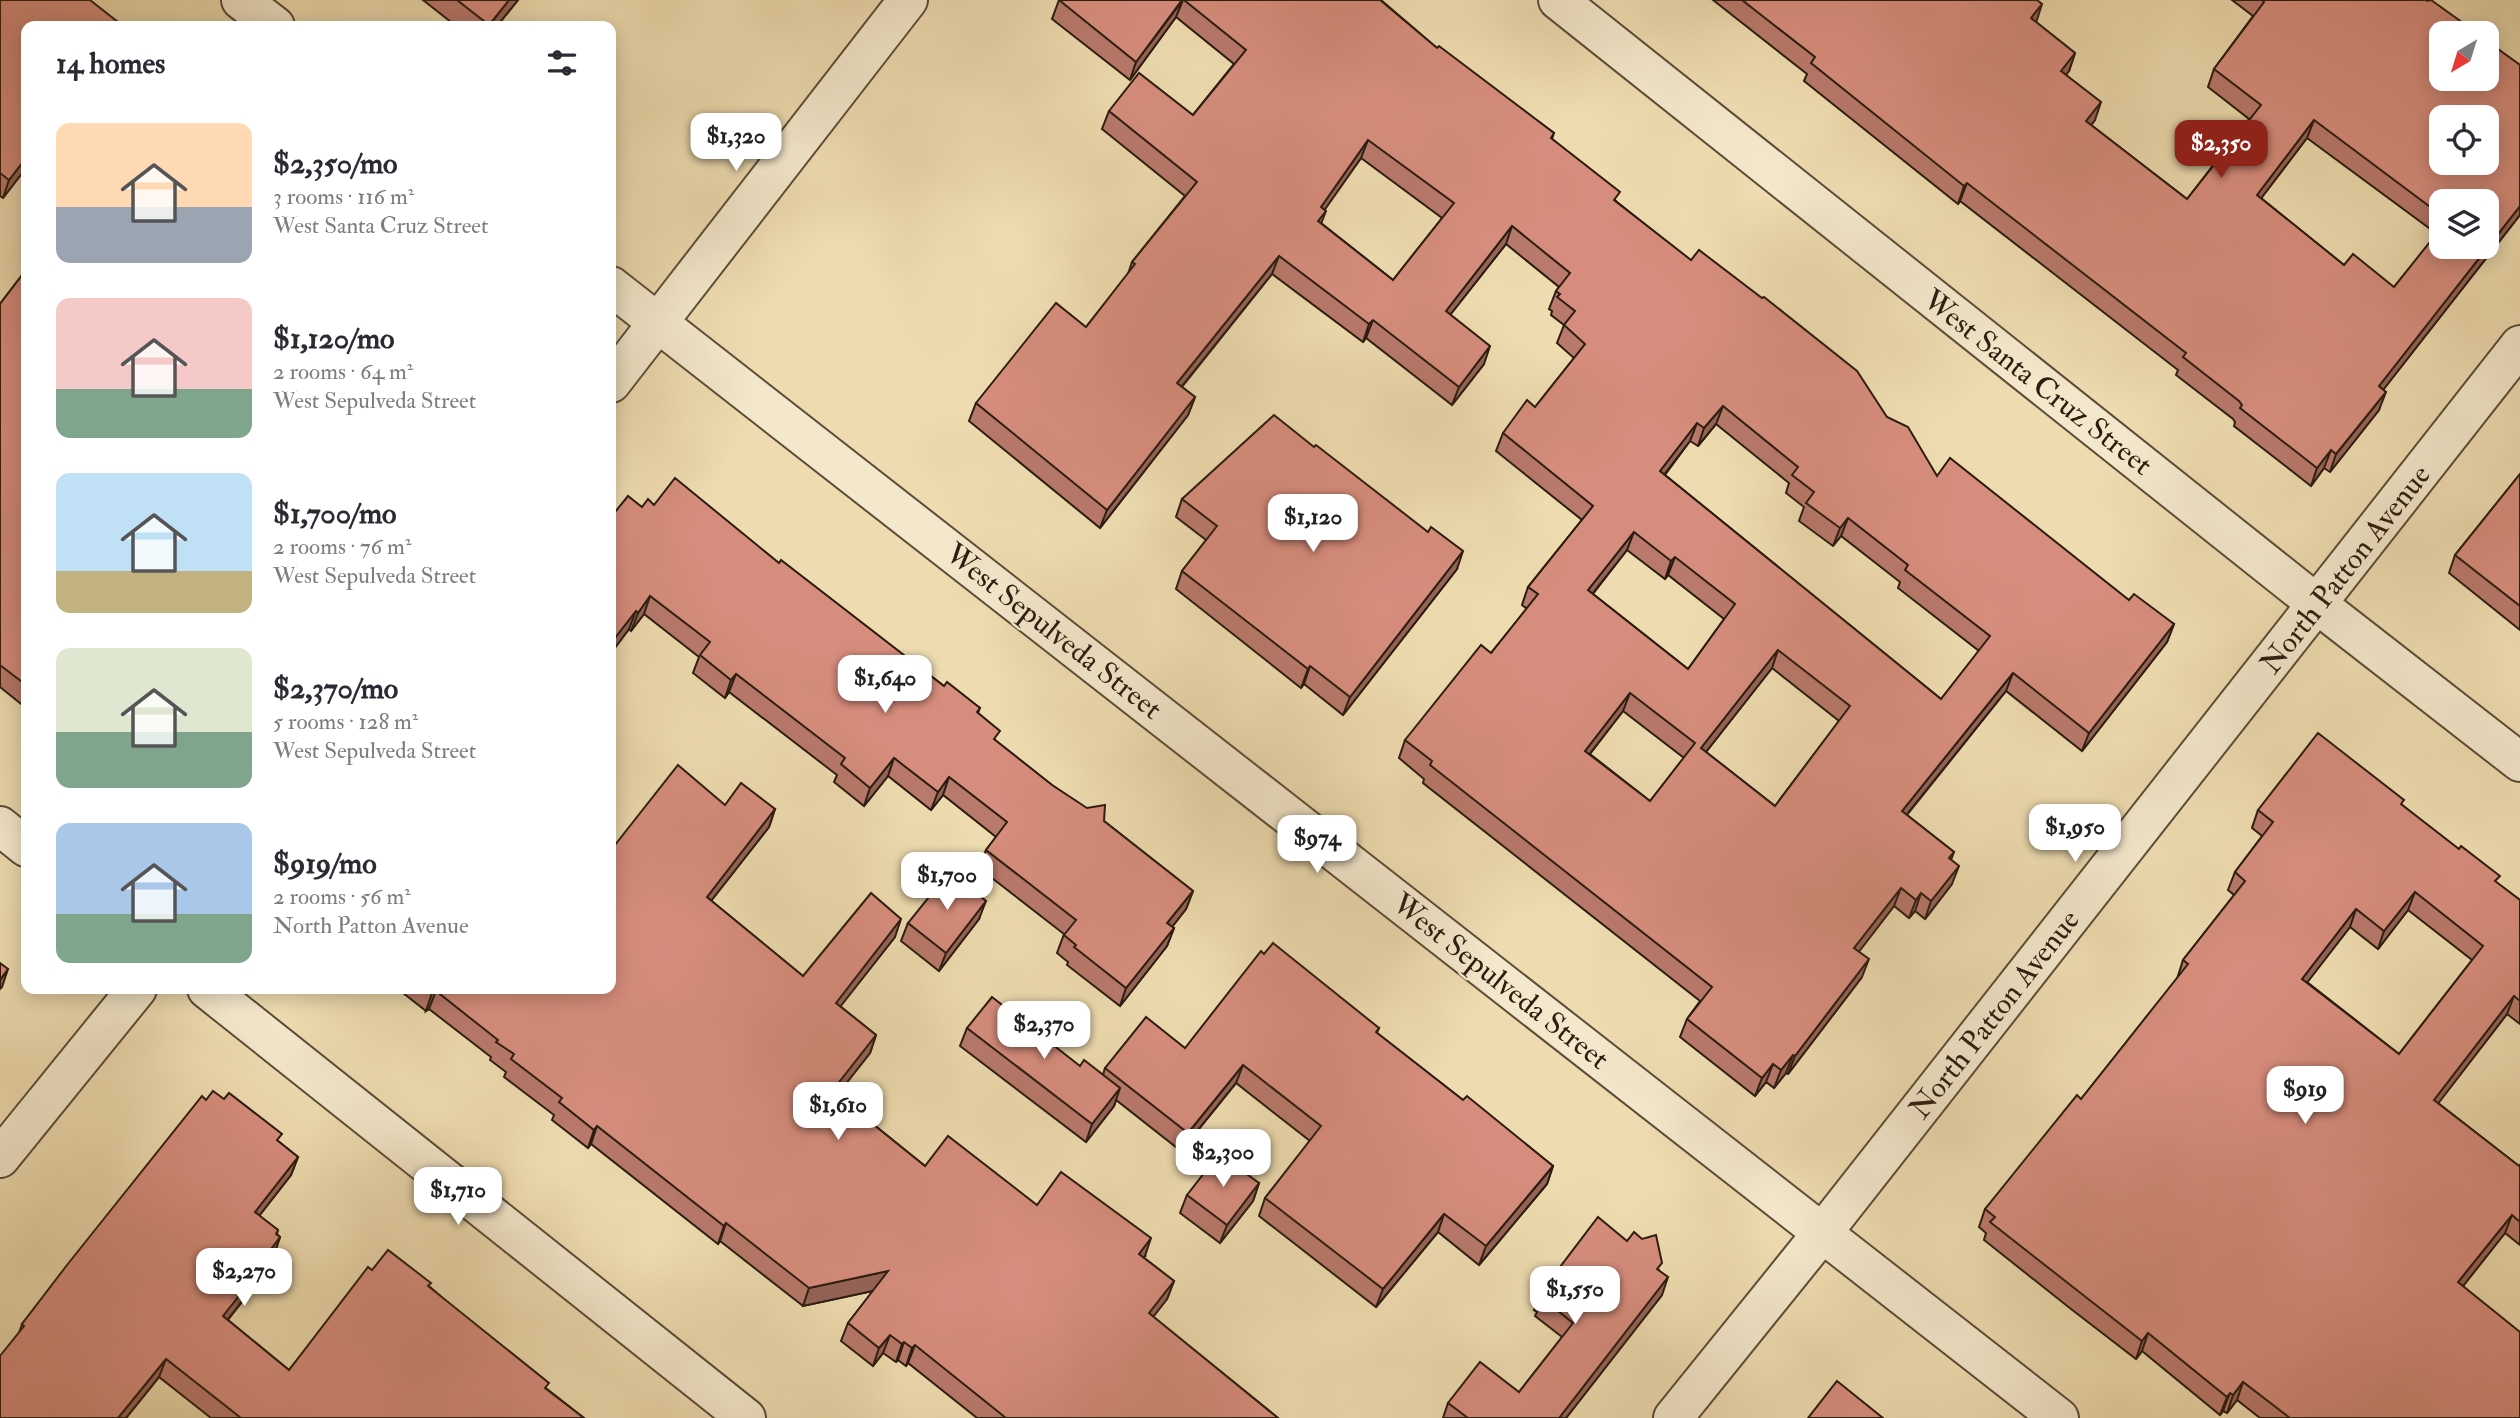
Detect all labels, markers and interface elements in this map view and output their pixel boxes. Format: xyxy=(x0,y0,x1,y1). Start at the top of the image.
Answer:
north arrow xyxy=(2429,21,2499,91)
map controls xyxy=(2429,21,2499,259)
icon: filters xyxy=(543,44,581,82)
text: 14 homes xyxy=(56,45,165,82)
button: locate xyxy=(2429,105,2499,175)
pin: $1,320 xyxy=(679,114,793,173)
pin: $2,350 xyxy=(2164,120,2278,180)
text: $1,320 xyxy=(707,121,765,150)
text: $2,350 xyxy=(2191,128,2251,157)
text: $2,350/mo xyxy=(273,145,398,182)
icon: home xyxy=(112,151,196,235)
text: 3 rooms · 116 m² xyxy=(273,182,414,211)
button: layers xyxy=(2429,189,2499,259)
text: West Santa Cruz Street xyxy=(273,211,488,240)
street label: West Santa Cruz Street xyxy=(1915,281,2160,484)
text: $1,120/mo xyxy=(273,320,395,357)
icon: home xyxy=(112,326,196,410)
text: 2 rooms · 64 m² xyxy=(273,357,413,386)
text: West Sepulveda Street xyxy=(273,386,476,415)
street label: North Patton Avenue xyxy=(2252,457,2439,681)
pin: $1,120 xyxy=(1256,494,1370,554)
text: $1,700/mo xyxy=(273,495,397,532)
icon: home xyxy=(112,501,196,585)
text: $1,120 xyxy=(1284,502,1342,531)
text: 2 rooms · 76 m² xyxy=(273,532,411,561)
street label: West Sepulveda Street xyxy=(937,535,1170,728)
text: West Sepulveda Street xyxy=(273,561,476,590)
pin: $1,640 xyxy=(828,656,942,715)
text: $1,640 xyxy=(854,663,916,692)
text: $2,370/mo xyxy=(273,670,398,707)
icon: home xyxy=(112,676,196,760)
text: 5 rooms · 128 m² xyxy=(273,707,418,736)
text: West Sepulveda Street xyxy=(273,736,476,765)
pin: $1,950 xyxy=(2018,804,2132,864)
text: $1,950 xyxy=(2045,812,2105,841)
pin: $974 xyxy=(1276,816,1358,875)
text: $974 xyxy=(1293,823,1341,852)
text: $919/mo xyxy=(273,845,377,882)
icon: home xyxy=(112,851,196,935)
pin: $1,700 xyxy=(890,852,1004,912)
text: $1,700 xyxy=(917,860,977,889)
text: 2 rooms · 56 m² xyxy=(273,882,411,911)
street label: West Sepulveda Street xyxy=(1384,885,1617,1078)
street label: North Patton Avenue xyxy=(1901,902,2088,1126)
text: North Patton Avenue xyxy=(273,911,469,940)
pin: $2,370 xyxy=(987,1002,1101,1061)
text: $2,370 xyxy=(1013,1009,1075,1038)
pin: $919 xyxy=(2264,1066,2346,1126)
text: $919 xyxy=(2283,1074,2327,1103)
pin: $1,610 xyxy=(781,1082,895,1142)
text: $1,610 xyxy=(809,1090,867,1119)
pin: $2,300 xyxy=(1166,1130,1280,1189)
text: $2,300 xyxy=(1192,1137,1254,1166)
pin: $1,710 xyxy=(401,1168,515,1227)
text: $1,710 xyxy=(430,1175,486,1204)
pin: $2,270 xyxy=(187,1248,301,1308)
text: $2,270 xyxy=(212,1256,276,1285)
pin: $1,550 xyxy=(1518,1266,1632,1326)
text: $1,550 xyxy=(1546,1274,1604,1303)

